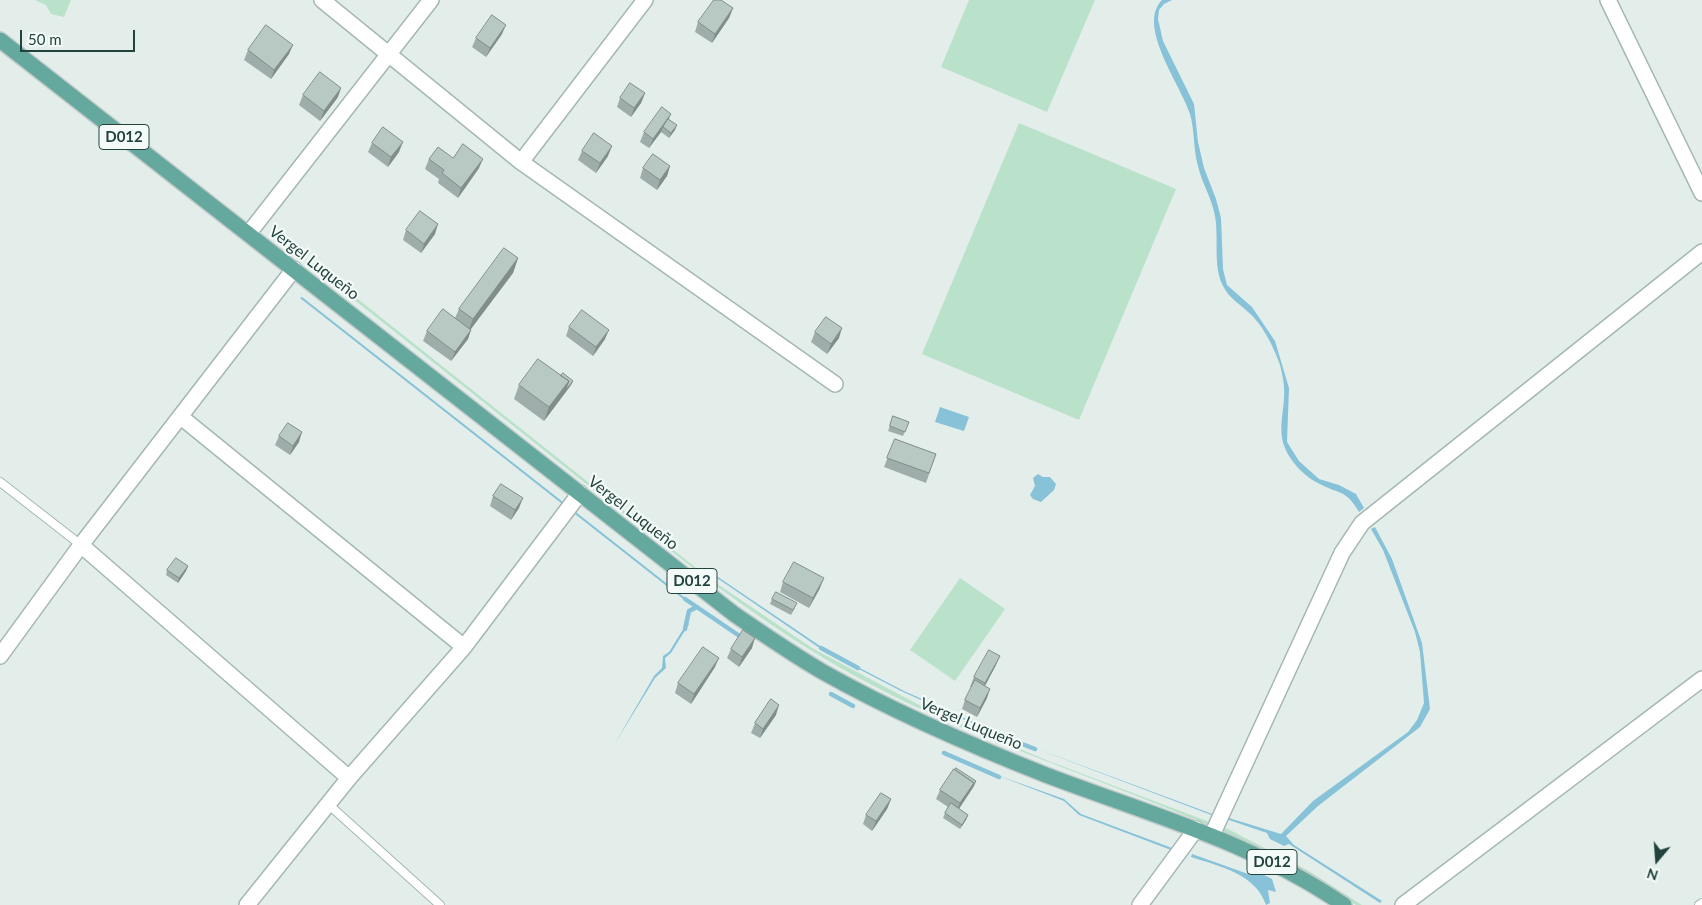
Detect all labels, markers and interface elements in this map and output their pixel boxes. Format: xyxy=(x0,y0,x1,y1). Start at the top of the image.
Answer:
scale bar xyxy=(22,20,138,52)
text: 50 m xyxy=(28,30,62,48)
road number: D012 xyxy=(99,124,149,150)
street label: Vergel Luqueño xyxy=(265,222,363,304)
street label: Vergel Luqueño xyxy=(584,472,682,554)
road number: D012 xyxy=(667,568,717,594)
street label: Vergel Luqueño xyxy=(917,694,1025,754)
north arrow xyxy=(1632,835,1682,885)
road number: D012 xyxy=(1247,850,1297,874)
text: N xyxy=(1644,865,1660,884)

